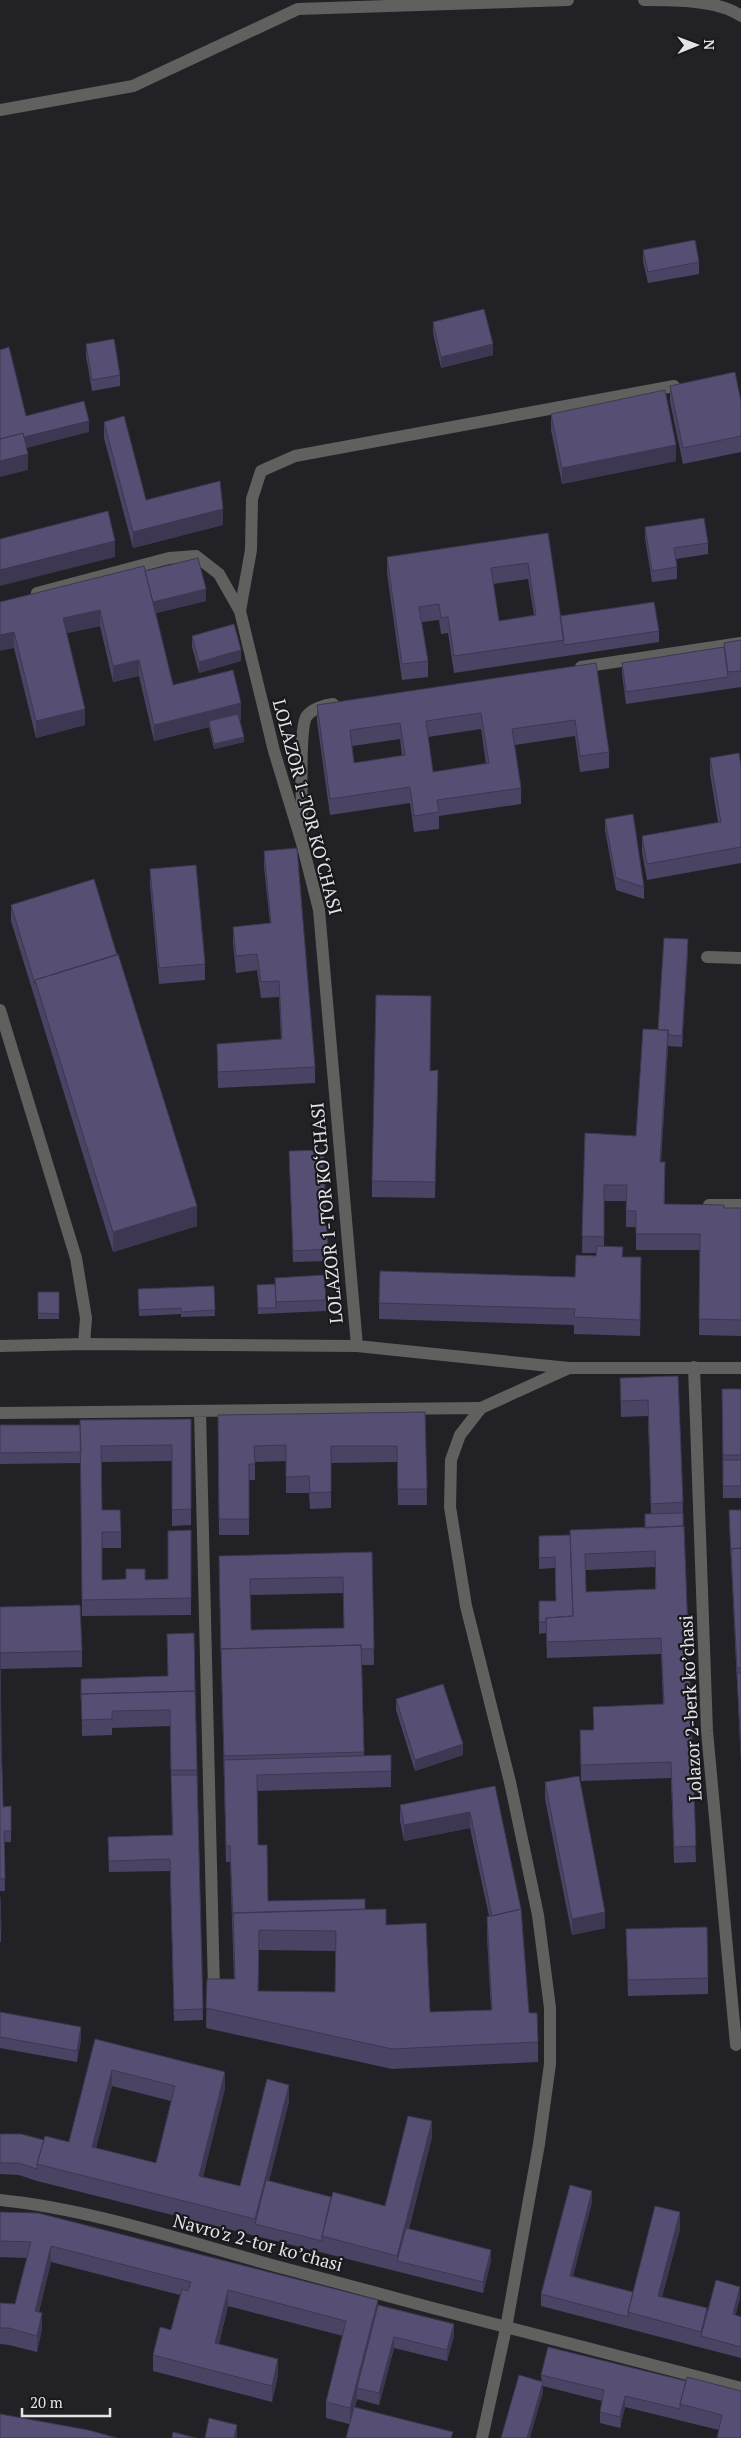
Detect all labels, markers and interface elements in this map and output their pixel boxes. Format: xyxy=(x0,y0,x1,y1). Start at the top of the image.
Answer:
north arrow xyxy=(671,20,721,70)
text: N xyxy=(700,39,719,51)
street label: LOLAZOR 1-TOR KO‘CHASI xyxy=(268,696,348,917)
street label: LOLAZOR 1-TOR KO‘CHASI xyxy=(304,1101,348,1325)
street label: Lolazor 2-berk koʼchasi xyxy=(673,1614,707,1802)
street label: Navro'z 2-tor koʼchasi xyxy=(171,2208,346,2276)
scale bar xyxy=(22,2386,110,2418)
text: 20 m xyxy=(30,2392,63,2412)

